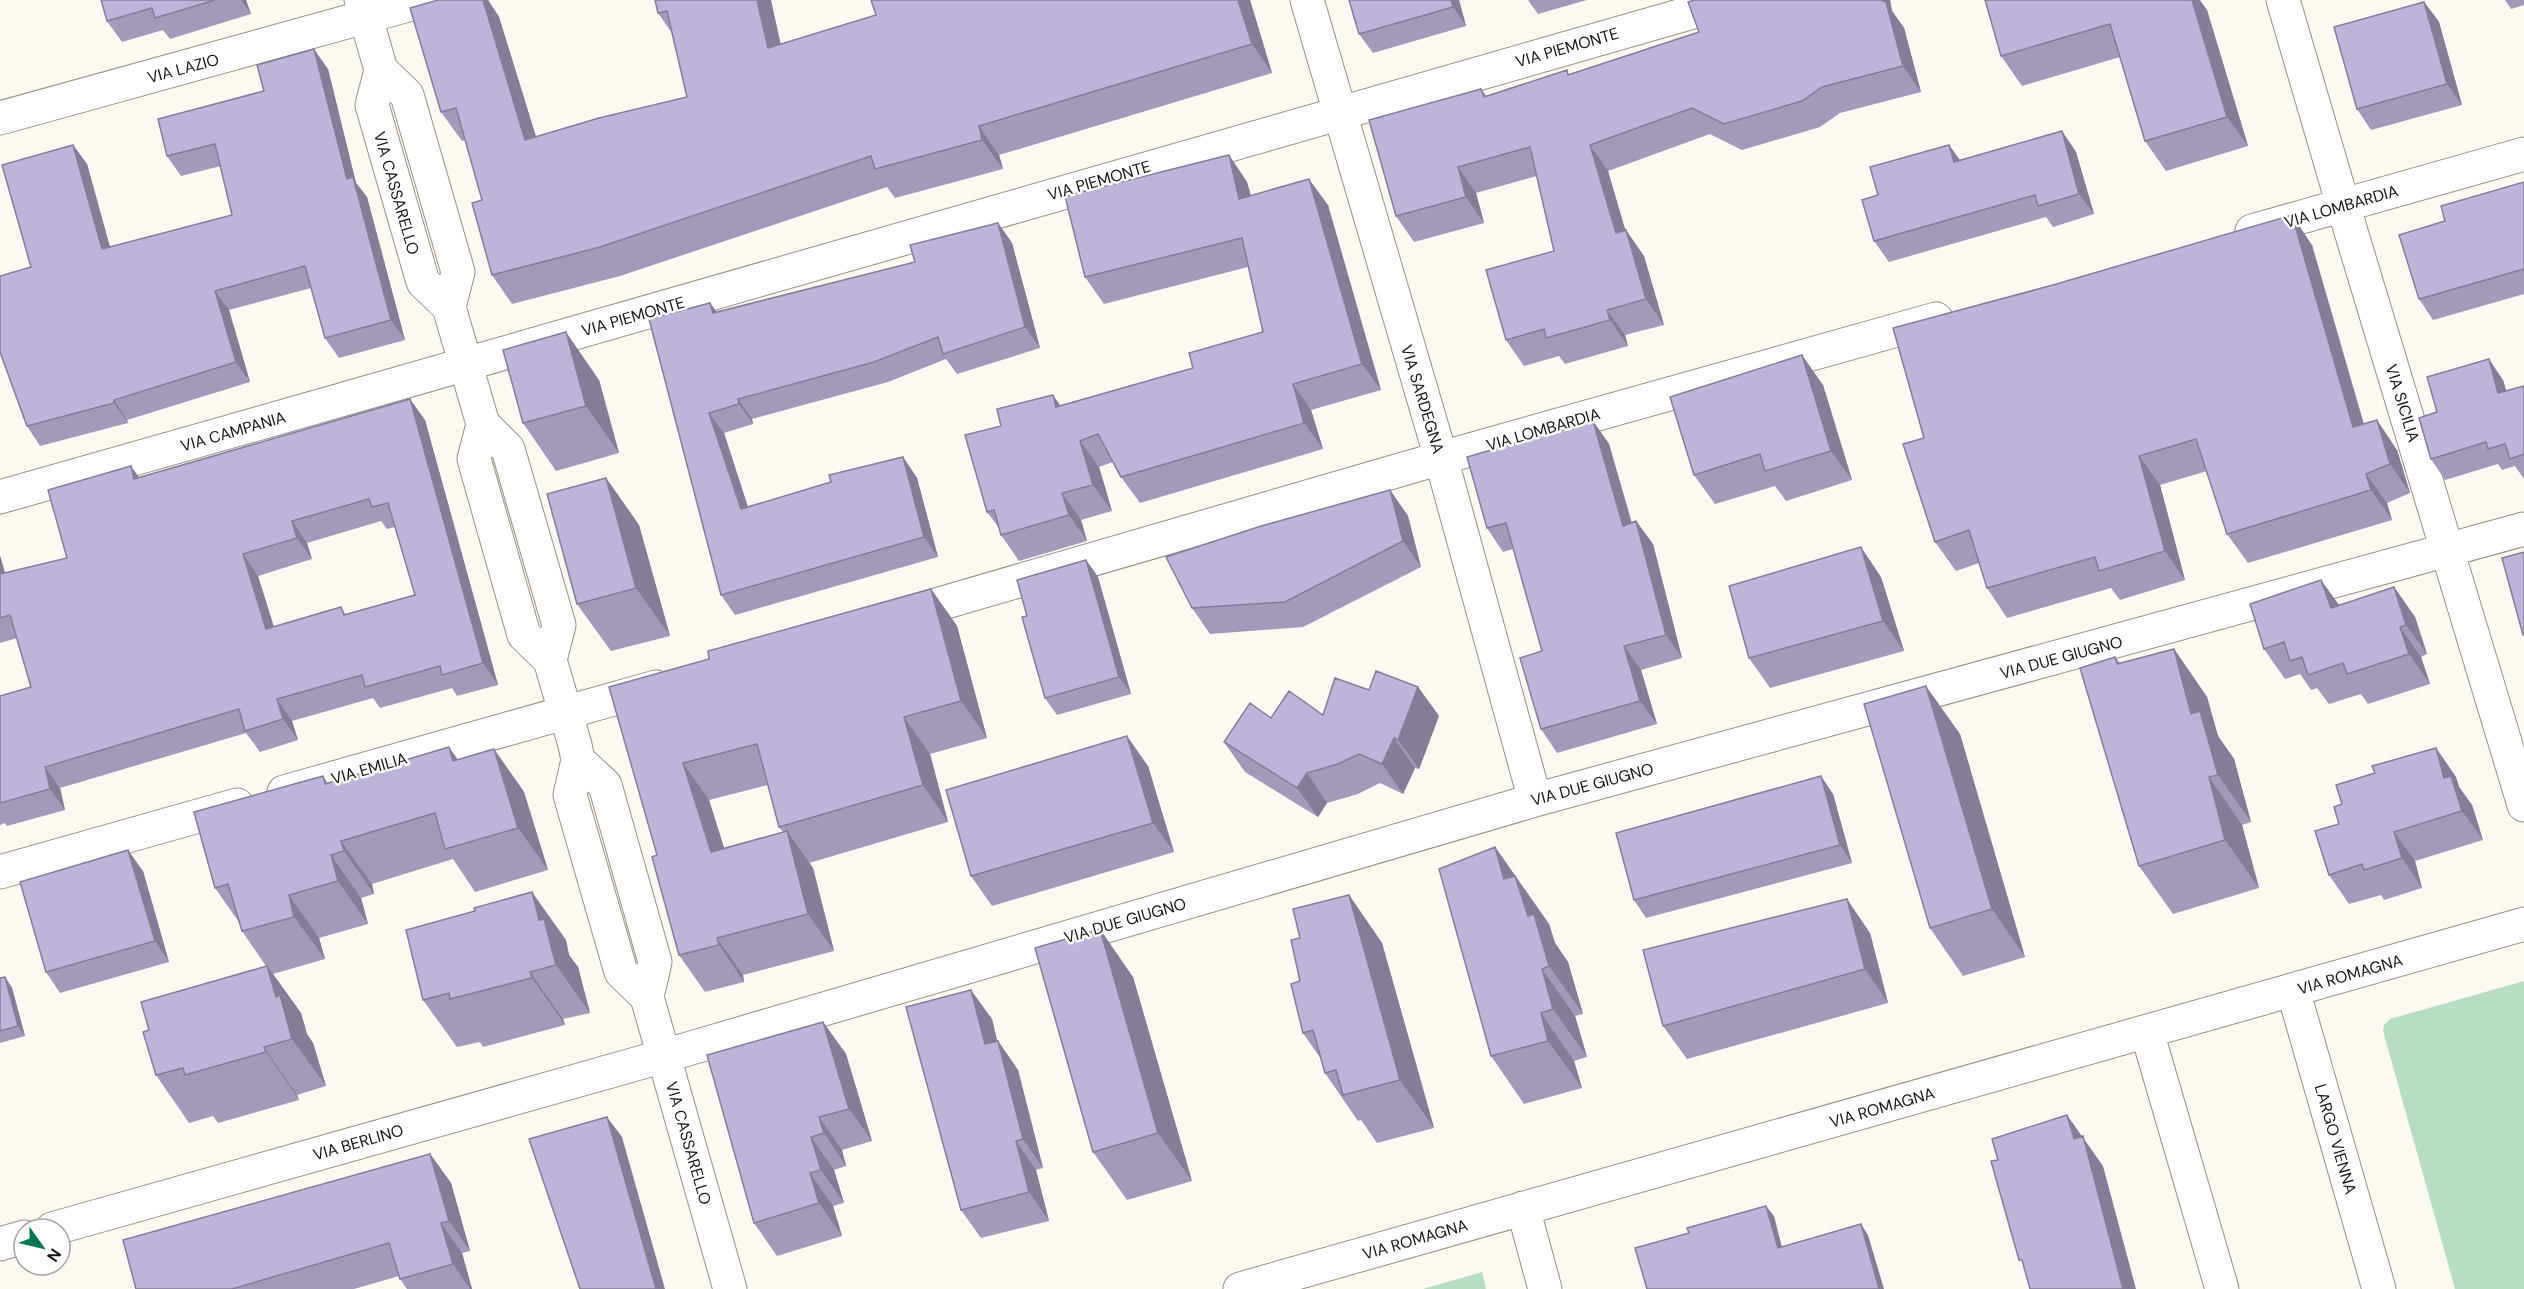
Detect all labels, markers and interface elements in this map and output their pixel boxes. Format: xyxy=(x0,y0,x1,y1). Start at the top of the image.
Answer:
street label: VIA PIEMONTE xyxy=(1513,23,1621,72)
street label: VIA LAZIO xyxy=(145,49,221,88)
street label: VIA CASSARELLO xyxy=(369,129,424,257)
street label: VIA PIEMONTE xyxy=(1045,156,1153,205)
street label: VIA LOMBARDIA xyxy=(2282,180,2401,233)
street label: VIA PIEMONTE xyxy=(579,292,687,341)
street label: VIA SARDEGNA xyxy=(1396,342,1449,456)
street label: VIA SICILIA xyxy=(2381,362,2424,445)
street label: VIA LOMBARDIA xyxy=(1484,403,1603,456)
street label: VIA CAMPANIA xyxy=(178,406,289,457)
street label: VIA DUE GIUGNO xyxy=(1998,631,2125,684)
street label: VIA EMILIA xyxy=(329,747,410,789)
street label: VIA DUE GIUGNO xyxy=(1529,758,1656,811)
street label: VIA DUE GIUGNO xyxy=(1062,893,1189,948)
street label: VIA ROMAGNA xyxy=(2295,949,2406,1000)
street label: VIA CASSARELLO xyxy=(661,1079,716,1207)
street label: VIA ROMAGNA xyxy=(1827,1082,1938,1133)
street label: LARGO VIENNA xyxy=(2310,1082,2361,1197)
street label: VIA BERLINO xyxy=(310,1120,406,1165)
street label: VIA ROMAGNA xyxy=(1360,1214,1471,1265)
north arrow xyxy=(12,1217,72,1277)
text: N xyxy=(42,1244,66,1266)

